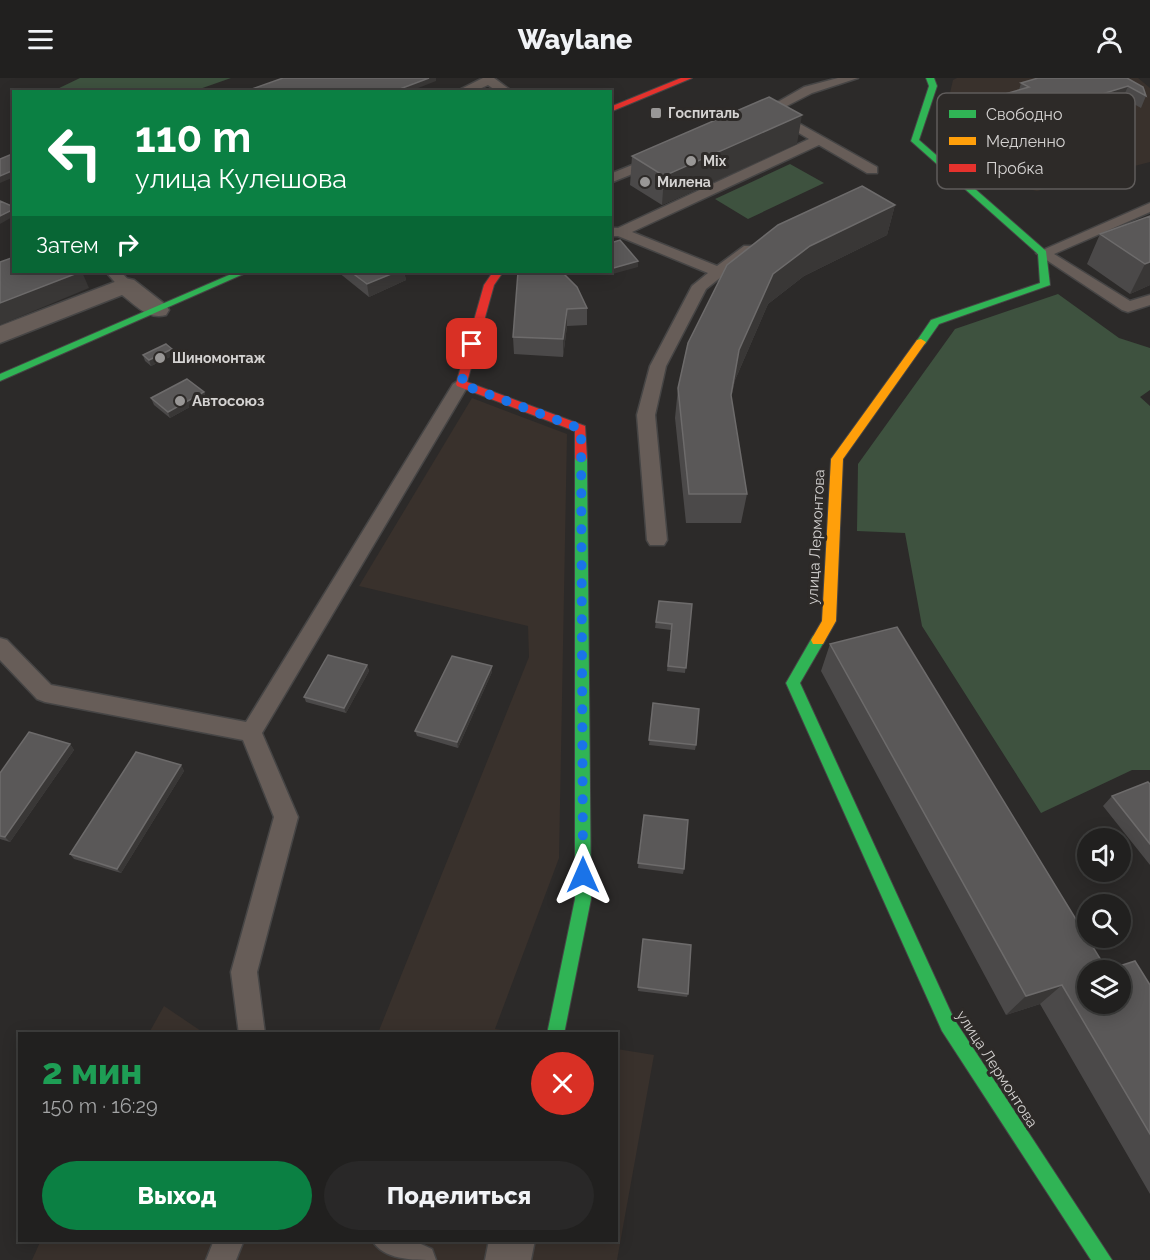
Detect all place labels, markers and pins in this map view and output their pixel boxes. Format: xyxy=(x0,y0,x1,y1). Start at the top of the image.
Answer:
place label: Госпиталь xyxy=(668,105,740,121)
marker: Госпиталь xyxy=(649,106,663,120)
place label: Mix xyxy=(703,153,727,169)
marker: Mix xyxy=(684,154,698,168)
place label: Милена xyxy=(657,174,711,190)
marker: Милена xyxy=(638,175,652,189)
pin xyxy=(446,318,497,369)
place label: Шиномонтаж xyxy=(172,350,266,366)
marker: Шиномонтаж xyxy=(153,351,167,365)
place label: Автосоюз xyxy=(192,392,264,410)
marker: Автосоюз xyxy=(173,394,187,408)

